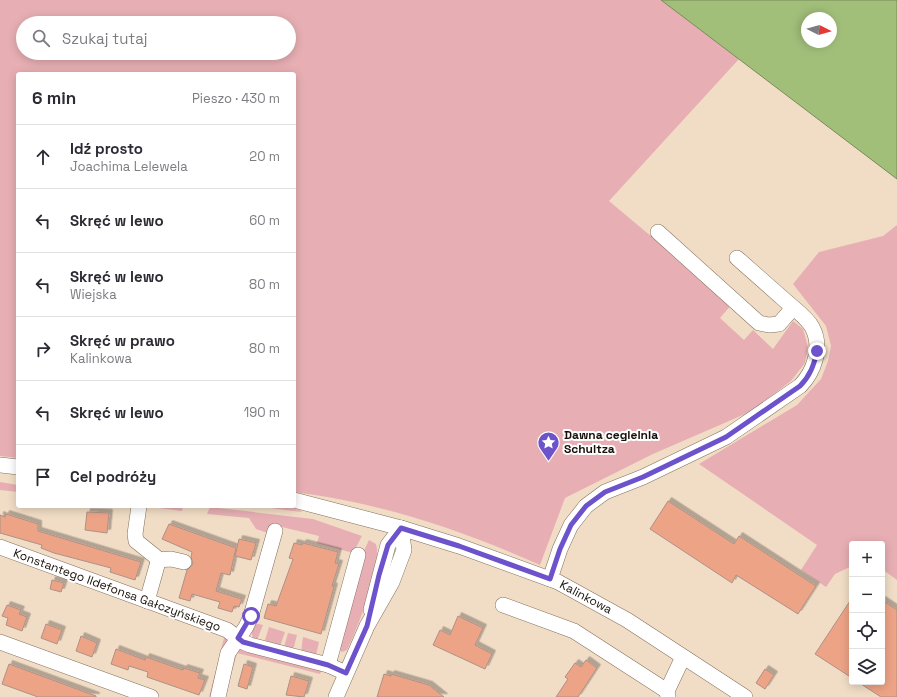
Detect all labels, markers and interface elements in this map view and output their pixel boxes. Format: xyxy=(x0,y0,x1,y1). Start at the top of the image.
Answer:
north arrow xyxy=(801,12,837,48)
search box xyxy=(16,16,296,60)
icon: search xyxy=(30,27,52,49)
text: Szukaj tutaj xyxy=(62,29,148,48)
text: 6 min xyxy=(32,87,76,109)
text: Pieszo · 430 m xyxy=(192,90,280,107)
text: Idź prosto xyxy=(70,139,143,158)
icon: ahead xyxy=(32,146,54,168)
text: 20 m xyxy=(249,148,280,165)
text: Joachima Lelewela xyxy=(70,158,188,175)
icon: left xyxy=(32,210,54,232)
text: Skręć w lewo xyxy=(70,211,164,230)
text: 60 m xyxy=(249,212,280,229)
text: Skręć w lewo xyxy=(70,267,164,286)
icon: left xyxy=(32,274,54,296)
text: 80 m xyxy=(249,276,280,293)
text: Wiejska xyxy=(70,286,117,303)
text: Skręć w prawo xyxy=(70,331,175,350)
icon: right xyxy=(32,338,54,360)
text: 80 m xyxy=(249,340,280,357)
route end xyxy=(808,342,826,360)
text: Kalinkowa xyxy=(70,350,132,367)
icon: left xyxy=(32,402,54,424)
text: Skręć w lewo xyxy=(70,403,164,422)
text: 190 m xyxy=(244,404,280,421)
place label: Dawna cegielnia Schultza xyxy=(564,427,658,457)
place icon: Dawna cegielnia Schultza xyxy=(536,429,562,462)
icon: arrive xyxy=(32,466,54,488)
text: Cel podróży xyxy=(70,467,156,486)
map controls xyxy=(849,541,885,685)
button: + xyxy=(849,541,885,577)
street label: Konstantego Ildefonsa Gałczyńskiego xyxy=(11,545,223,635)
street label: Kalinkowa xyxy=(557,576,615,618)
button: − xyxy=(849,577,885,613)
route start xyxy=(242,607,260,625)
button: locate xyxy=(849,613,885,649)
button: layers xyxy=(849,649,885,685)

